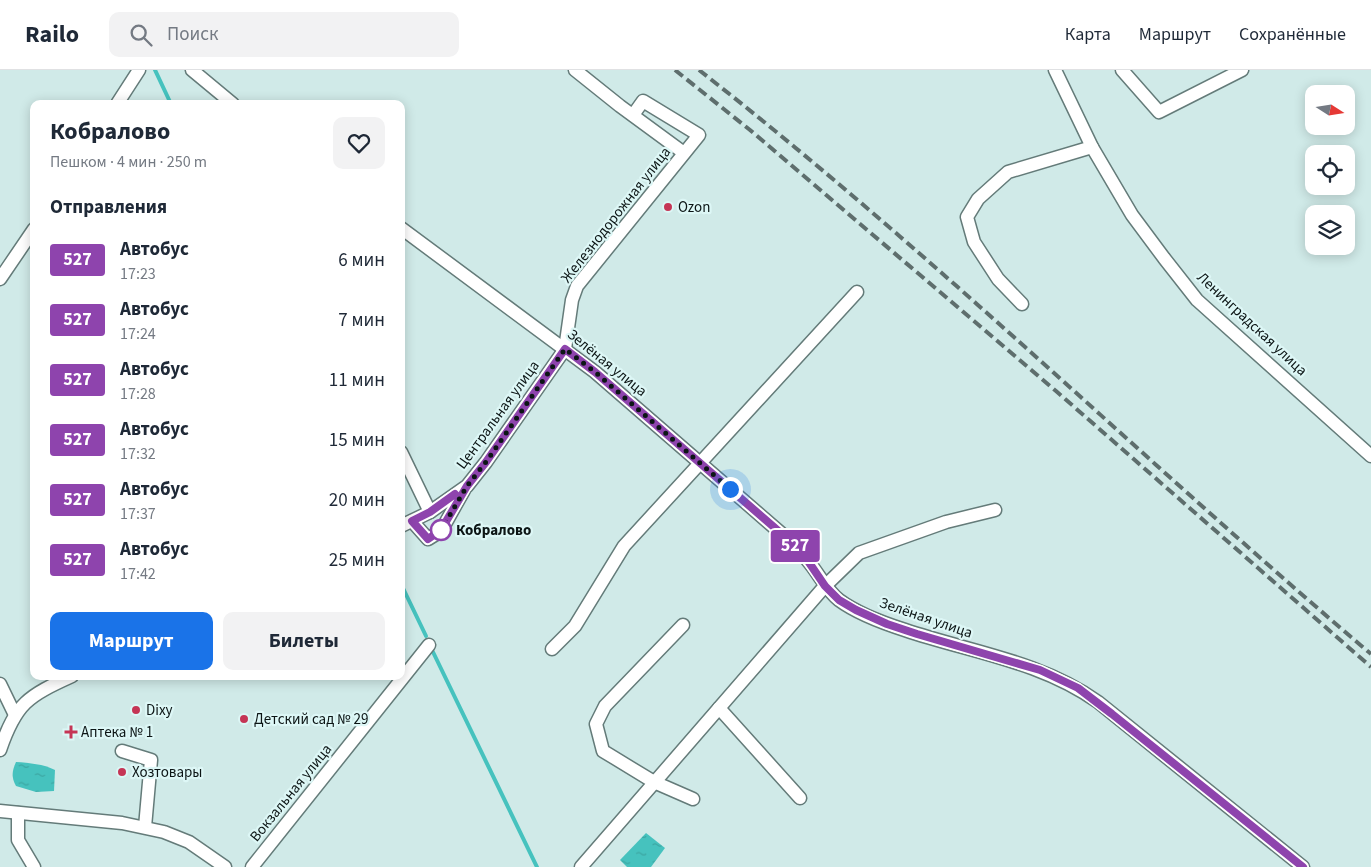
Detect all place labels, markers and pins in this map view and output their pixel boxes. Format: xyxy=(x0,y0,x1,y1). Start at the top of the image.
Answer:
place label: Ozon xyxy=(678,197,710,218)
marker: Ozon xyxy=(662,201,674,213)
marker: Кобралово xyxy=(430,519,452,541)
place label: Кобралово xyxy=(456,520,531,541)
place label: Dixy xyxy=(146,700,173,721)
marker: Dixy xyxy=(130,704,142,716)
place label: Детский сад № 29 xyxy=(254,709,368,730)
marker: Детский сад № 29 xyxy=(238,713,250,725)
place label: Аптека № 1 xyxy=(81,722,153,743)
marker: Аптека № 1 xyxy=(65,726,77,738)
place label: Хозтовары xyxy=(132,762,202,783)
marker: Хозтовары xyxy=(116,766,128,778)

